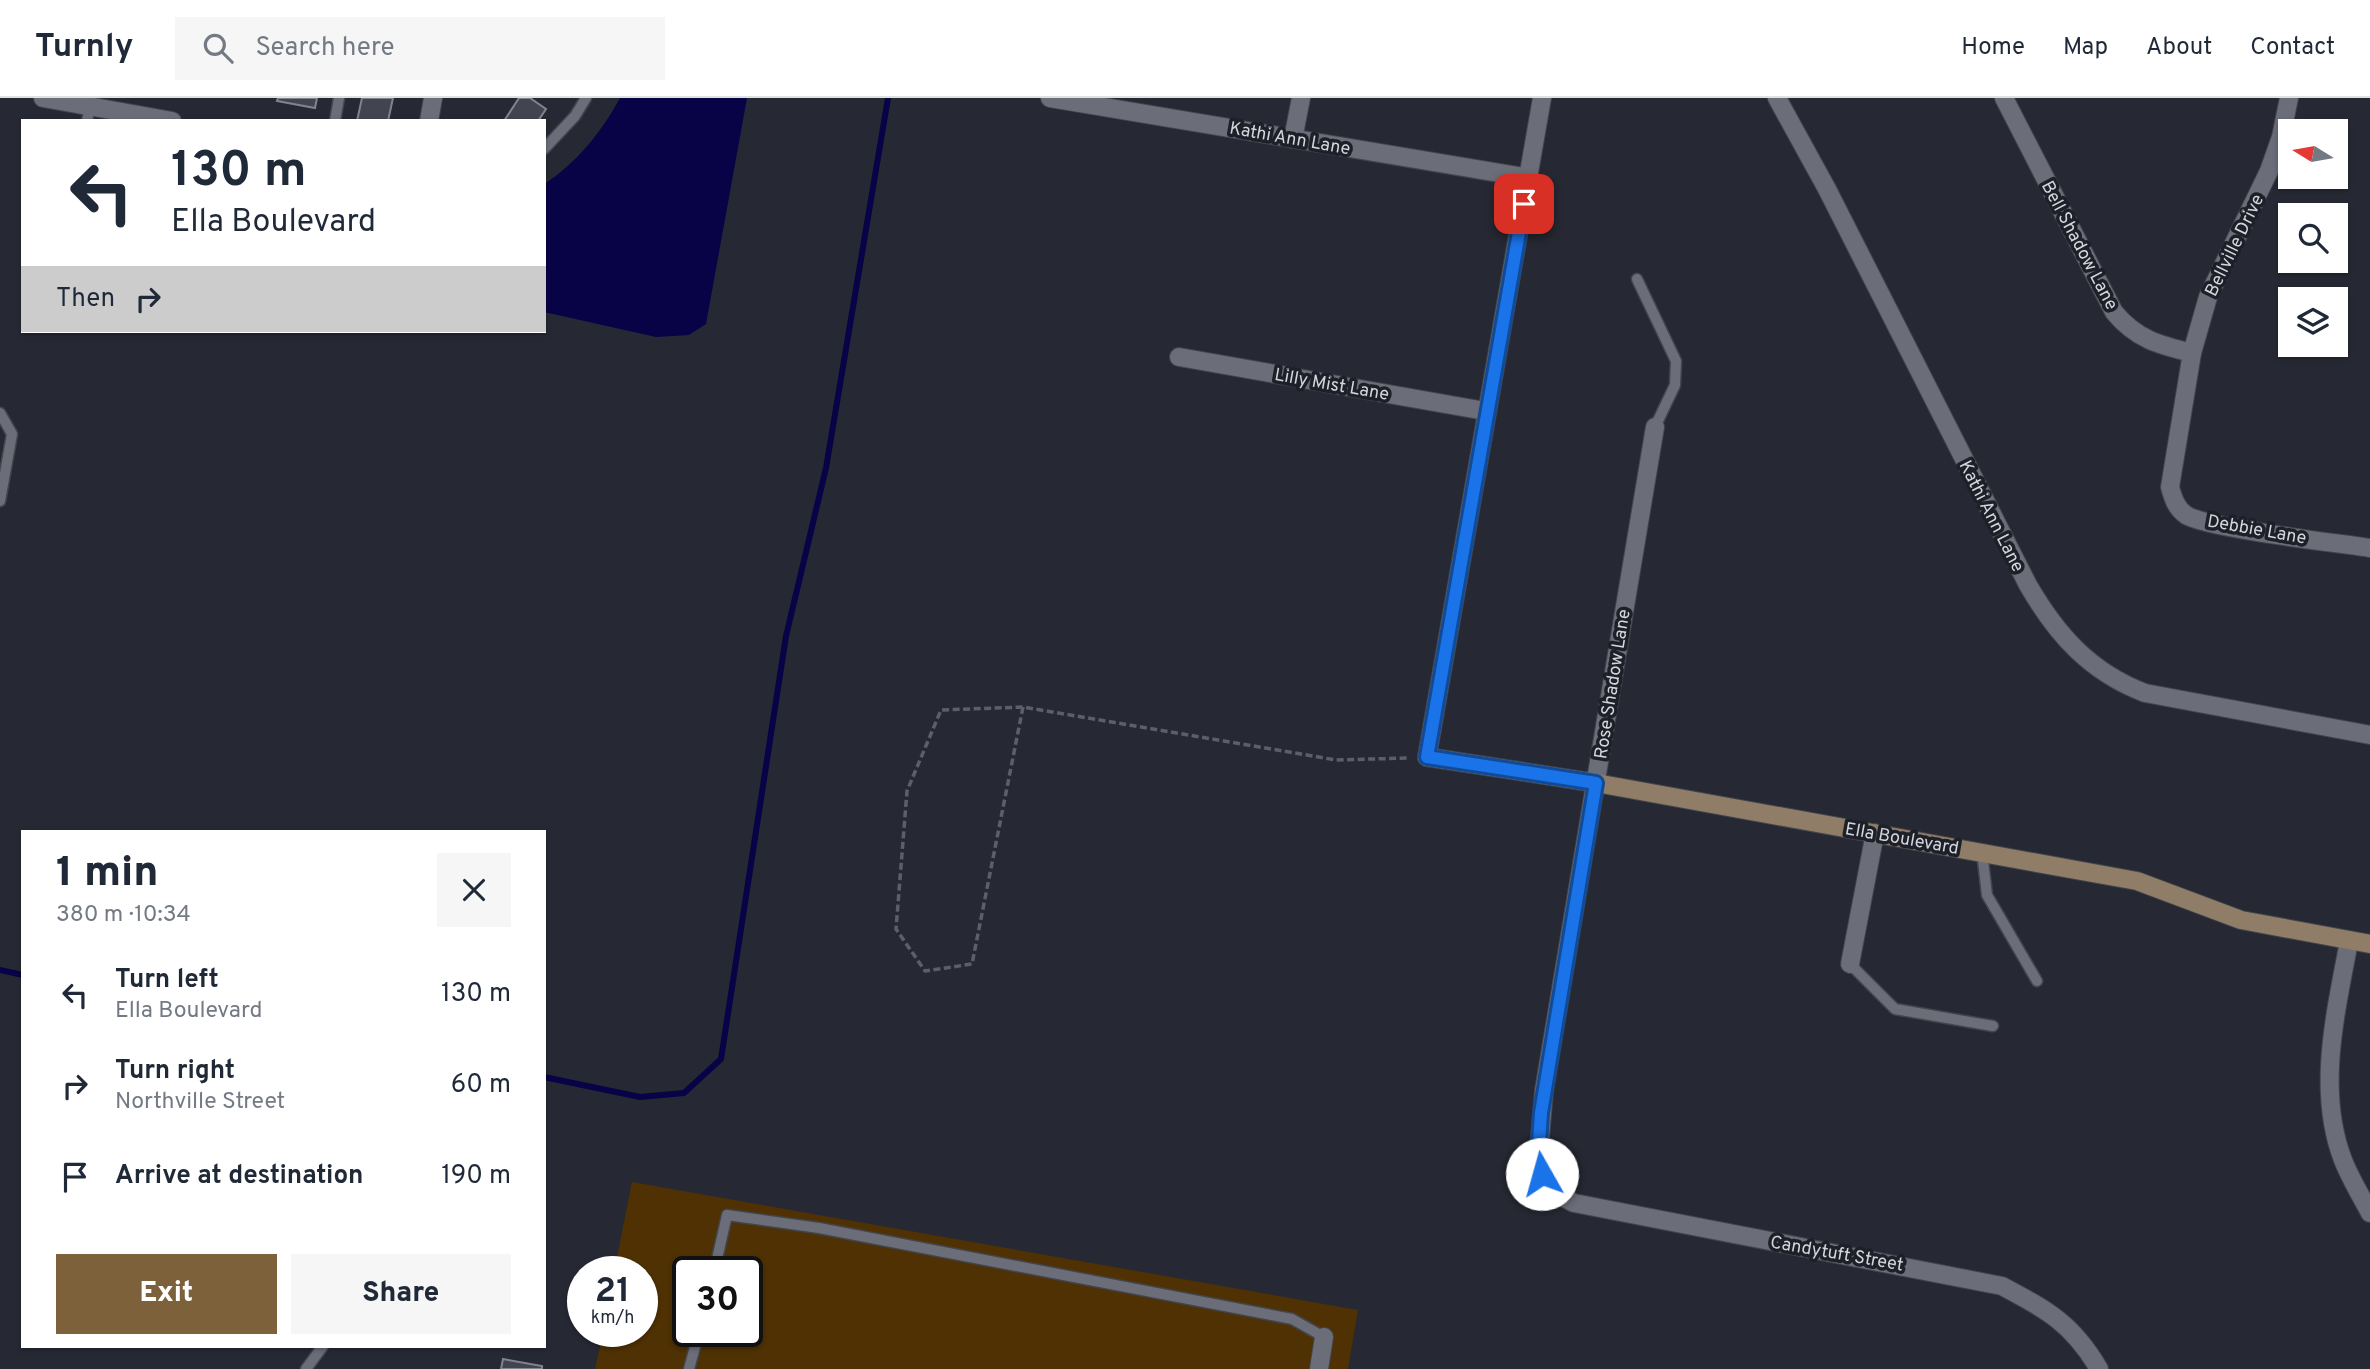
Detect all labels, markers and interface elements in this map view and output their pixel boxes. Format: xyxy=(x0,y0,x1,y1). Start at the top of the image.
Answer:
search box xyxy=(175,17,665,80)
text: Turnly xyxy=(35,27,133,69)
icon: search xyxy=(199,29,237,67)
text: Search here xyxy=(255,32,394,65)
text: Home xyxy=(1961,33,2025,63)
text: Map xyxy=(2063,33,2108,63)
text: About xyxy=(2146,33,2212,63)
text: Contact xyxy=(2250,33,2335,63)
street label: Kathi Ann Lane xyxy=(1228,118,1352,161)
north arrow xyxy=(2278,119,2348,189)
map controls xyxy=(2278,119,2348,357)
text: 130 m xyxy=(171,142,307,204)
icon: left xyxy=(56,147,147,238)
pin xyxy=(1494,174,1554,234)
street label: Bell Shadow Lane xyxy=(2035,177,2122,314)
icon: arrive xyxy=(1505,185,1543,223)
street label: Bellville Drive xyxy=(2201,191,2270,301)
text: Ella Boulevard xyxy=(171,203,376,243)
button: search xyxy=(2278,203,2348,273)
icon: right xyxy=(129,280,167,318)
text: Then xyxy=(56,283,115,316)
button: layers xyxy=(2278,287,2348,357)
street label: Lilly Mist Lane xyxy=(1273,364,1391,407)
street label: Kathi Ann Lane xyxy=(1953,457,2029,576)
street label: Debbie Lane xyxy=(2205,510,2308,551)
street label: Rose Shadow Lane xyxy=(1590,608,1637,761)
street label: Ella Boulevard xyxy=(1843,818,1961,861)
text: 1 min xyxy=(56,848,159,901)
button: close xyxy=(437,853,511,927)
text: 380 m · 10:34 xyxy=(56,901,191,930)
text: Turn left xyxy=(115,964,219,997)
icon: left xyxy=(56,976,94,1014)
text: 130 m xyxy=(441,978,511,1011)
text: Ella Boulevard xyxy=(115,997,262,1026)
text: Turn right xyxy=(115,1055,235,1088)
icon: right xyxy=(56,1067,94,1105)
text: 60 m xyxy=(451,1069,511,1102)
text: Northville Street xyxy=(115,1088,285,1117)
position arrow xyxy=(1505,1137,1579,1211)
icon: arrive xyxy=(56,1158,94,1196)
text: Arrive at destination xyxy=(115,1160,363,1193)
text: 190 m xyxy=(441,1160,511,1193)
street label: Candytuft Street xyxy=(1768,1231,1905,1278)
button: Exit xyxy=(56,1254,277,1334)
button: Share xyxy=(291,1254,511,1334)
speed limit sign: 30 xyxy=(672,1256,763,1347)
text: 21 xyxy=(595,1270,630,1314)
text: km/h xyxy=(591,1307,634,1330)

